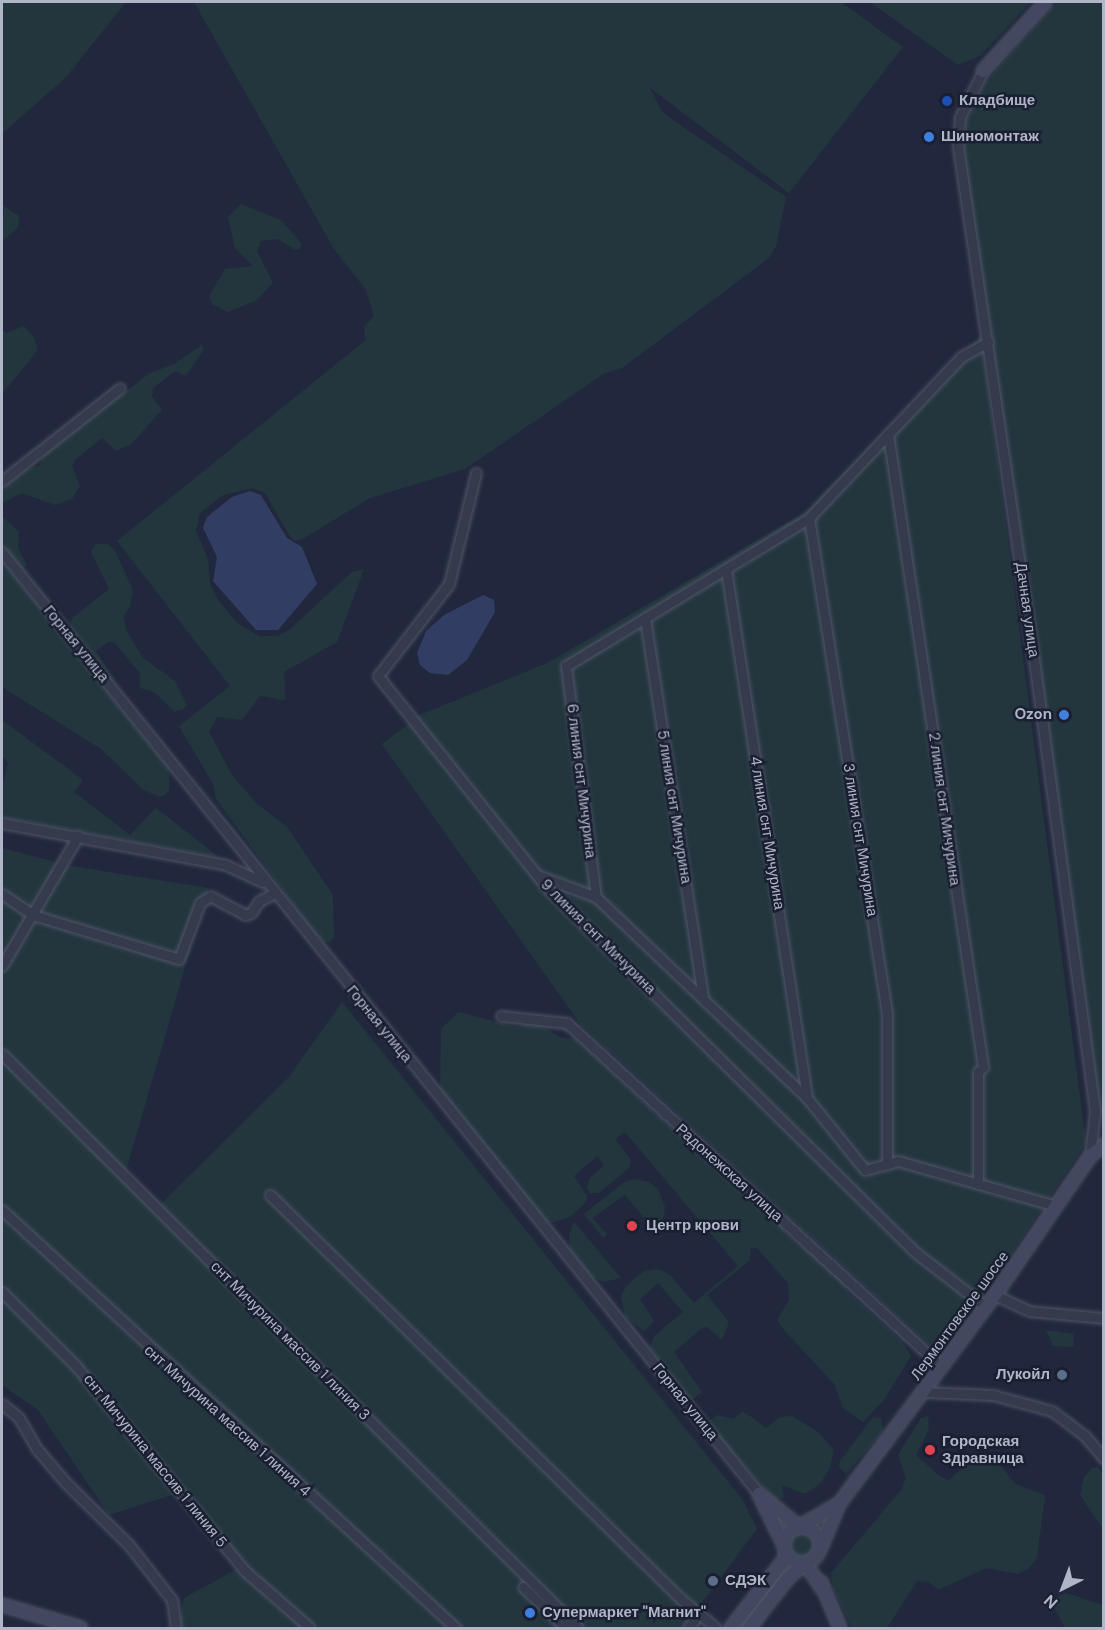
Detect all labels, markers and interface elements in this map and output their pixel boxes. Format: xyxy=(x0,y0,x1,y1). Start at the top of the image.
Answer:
place label: Кладбище xyxy=(959,92,1035,110)
marker: Кладбище xyxy=(940,94,954,108)
place label: Шиномонтаж xyxy=(941,128,1039,146)
marker: Шиномонтаж xyxy=(922,130,936,144)
street label: Дачная улица xyxy=(1011,561,1043,659)
street label: Горная улица xyxy=(39,602,113,686)
street label: 6 линия снт Мичурина xyxy=(563,703,599,859)
place label: Ozon xyxy=(1014,706,1052,724)
marker: Ozon xyxy=(1057,708,1071,722)
street label: 5 линия снт Мичурина xyxy=(653,729,695,885)
street label: 2 линия снт Мичурина xyxy=(924,731,964,887)
street label: 4 линия снт Мичурина xyxy=(746,755,788,911)
street label: 3 линия снт Мичурина xyxy=(839,762,881,918)
street label: 9 линия снт Мичурина xyxy=(537,876,659,998)
street label: Горная улица xyxy=(342,982,416,1066)
street label: Радонежская улица xyxy=(672,1120,786,1226)
marker: Центр крови xyxy=(623,1217,641,1235)
place label: Центр крови xyxy=(646,1217,739,1235)
street label: Лермонтовское шоссе xyxy=(907,1248,1013,1384)
street label: снт Мичурина массив 1 линия 3 xyxy=(207,1258,373,1424)
street label: снт Мичурина массив 1 линия 4 xyxy=(140,1341,314,1501)
street label: Горная улица xyxy=(648,1360,722,1444)
place label: Лукойл xyxy=(996,1366,1050,1384)
marker: Лукойл xyxy=(1055,1368,1069,1382)
street label: снт Мичурина массив 1 линия 5 xyxy=(79,1371,231,1551)
place label: Городская Здравница xyxy=(942,1432,1024,1467)
marker: Городская Здравница xyxy=(923,1443,937,1457)
north arrow xyxy=(1033,1558,1093,1618)
place label: СДЭК xyxy=(725,1572,766,1590)
marker: СДЭК xyxy=(706,1574,720,1588)
text: N xyxy=(1039,1590,1062,1613)
place label: Супермаркет "Магнит" xyxy=(542,1604,706,1622)
marker: Супермаркет "Магнит" xyxy=(523,1606,537,1620)

